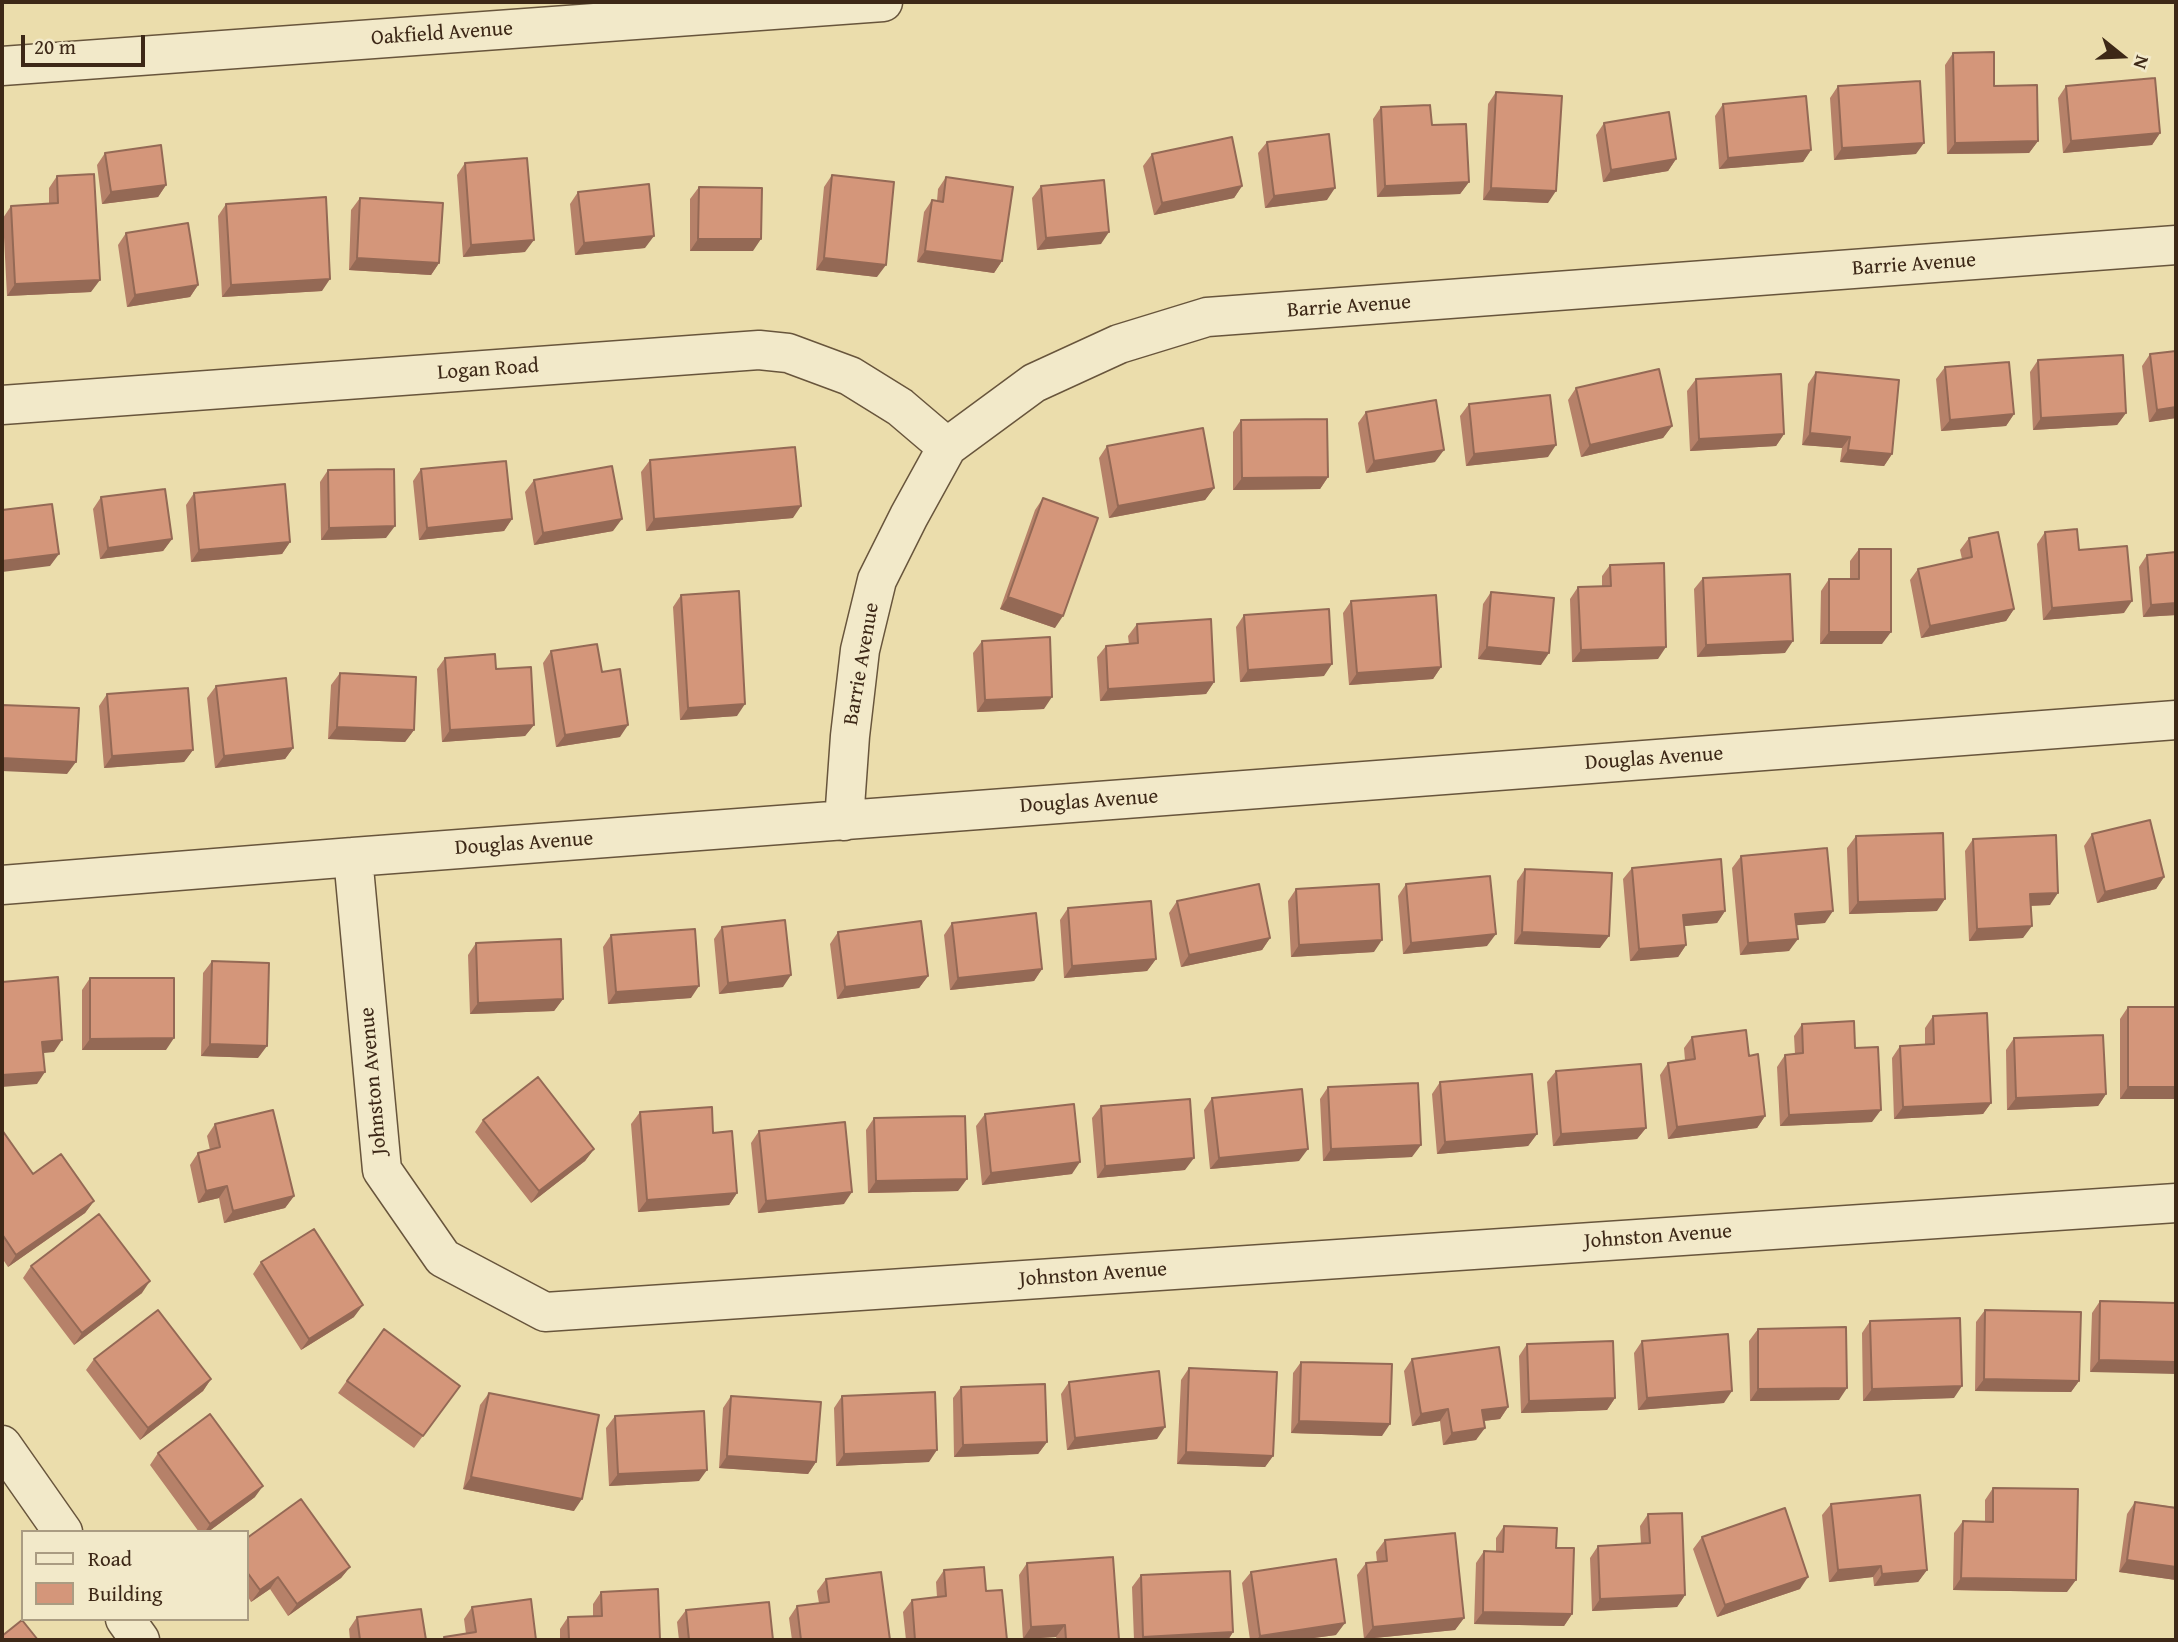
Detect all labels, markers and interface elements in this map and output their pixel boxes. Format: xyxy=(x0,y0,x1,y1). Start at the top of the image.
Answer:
street label: Oakfield Avenue xyxy=(370,16,514,52)
scale bar xyxy=(24,21,149,65)
north arrow xyxy=(2087,21,2157,91)
text: 20 m xyxy=(34,31,76,62)
text: N xyxy=(2127,52,2157,73)
street label: Barrie Avenue xyxy=(1851,248,1977,282)
street label: Barrie Avenue xyxy=(1286,290,1412,324)
street label: Logan Road xyxy=(436,354,540,386)
street label: Barrie Avenue xyxy=(839,601,885,727)
street label: Douglas Avenue xyxy=(1584,742,1724,776)
street label: Douglas Avenue xyxy=(1019,785,1159,819)
street label: Douglas Avenue xyxy=(454,827,594,861)
street label: Johnston Avenue xyxy=(355,1006,393,1156)
street label: Johnston Avenue xyxy=(1583,1219,1733,1255)
street label: Johnston Avenue xyxy=(1018,1257,1168,1293)
legend xyxy=(21,1530,248,1621)
text: Road xyxy=(88,1543,132,1574)
text: Building xyxy=(88,1578,162,1609)

